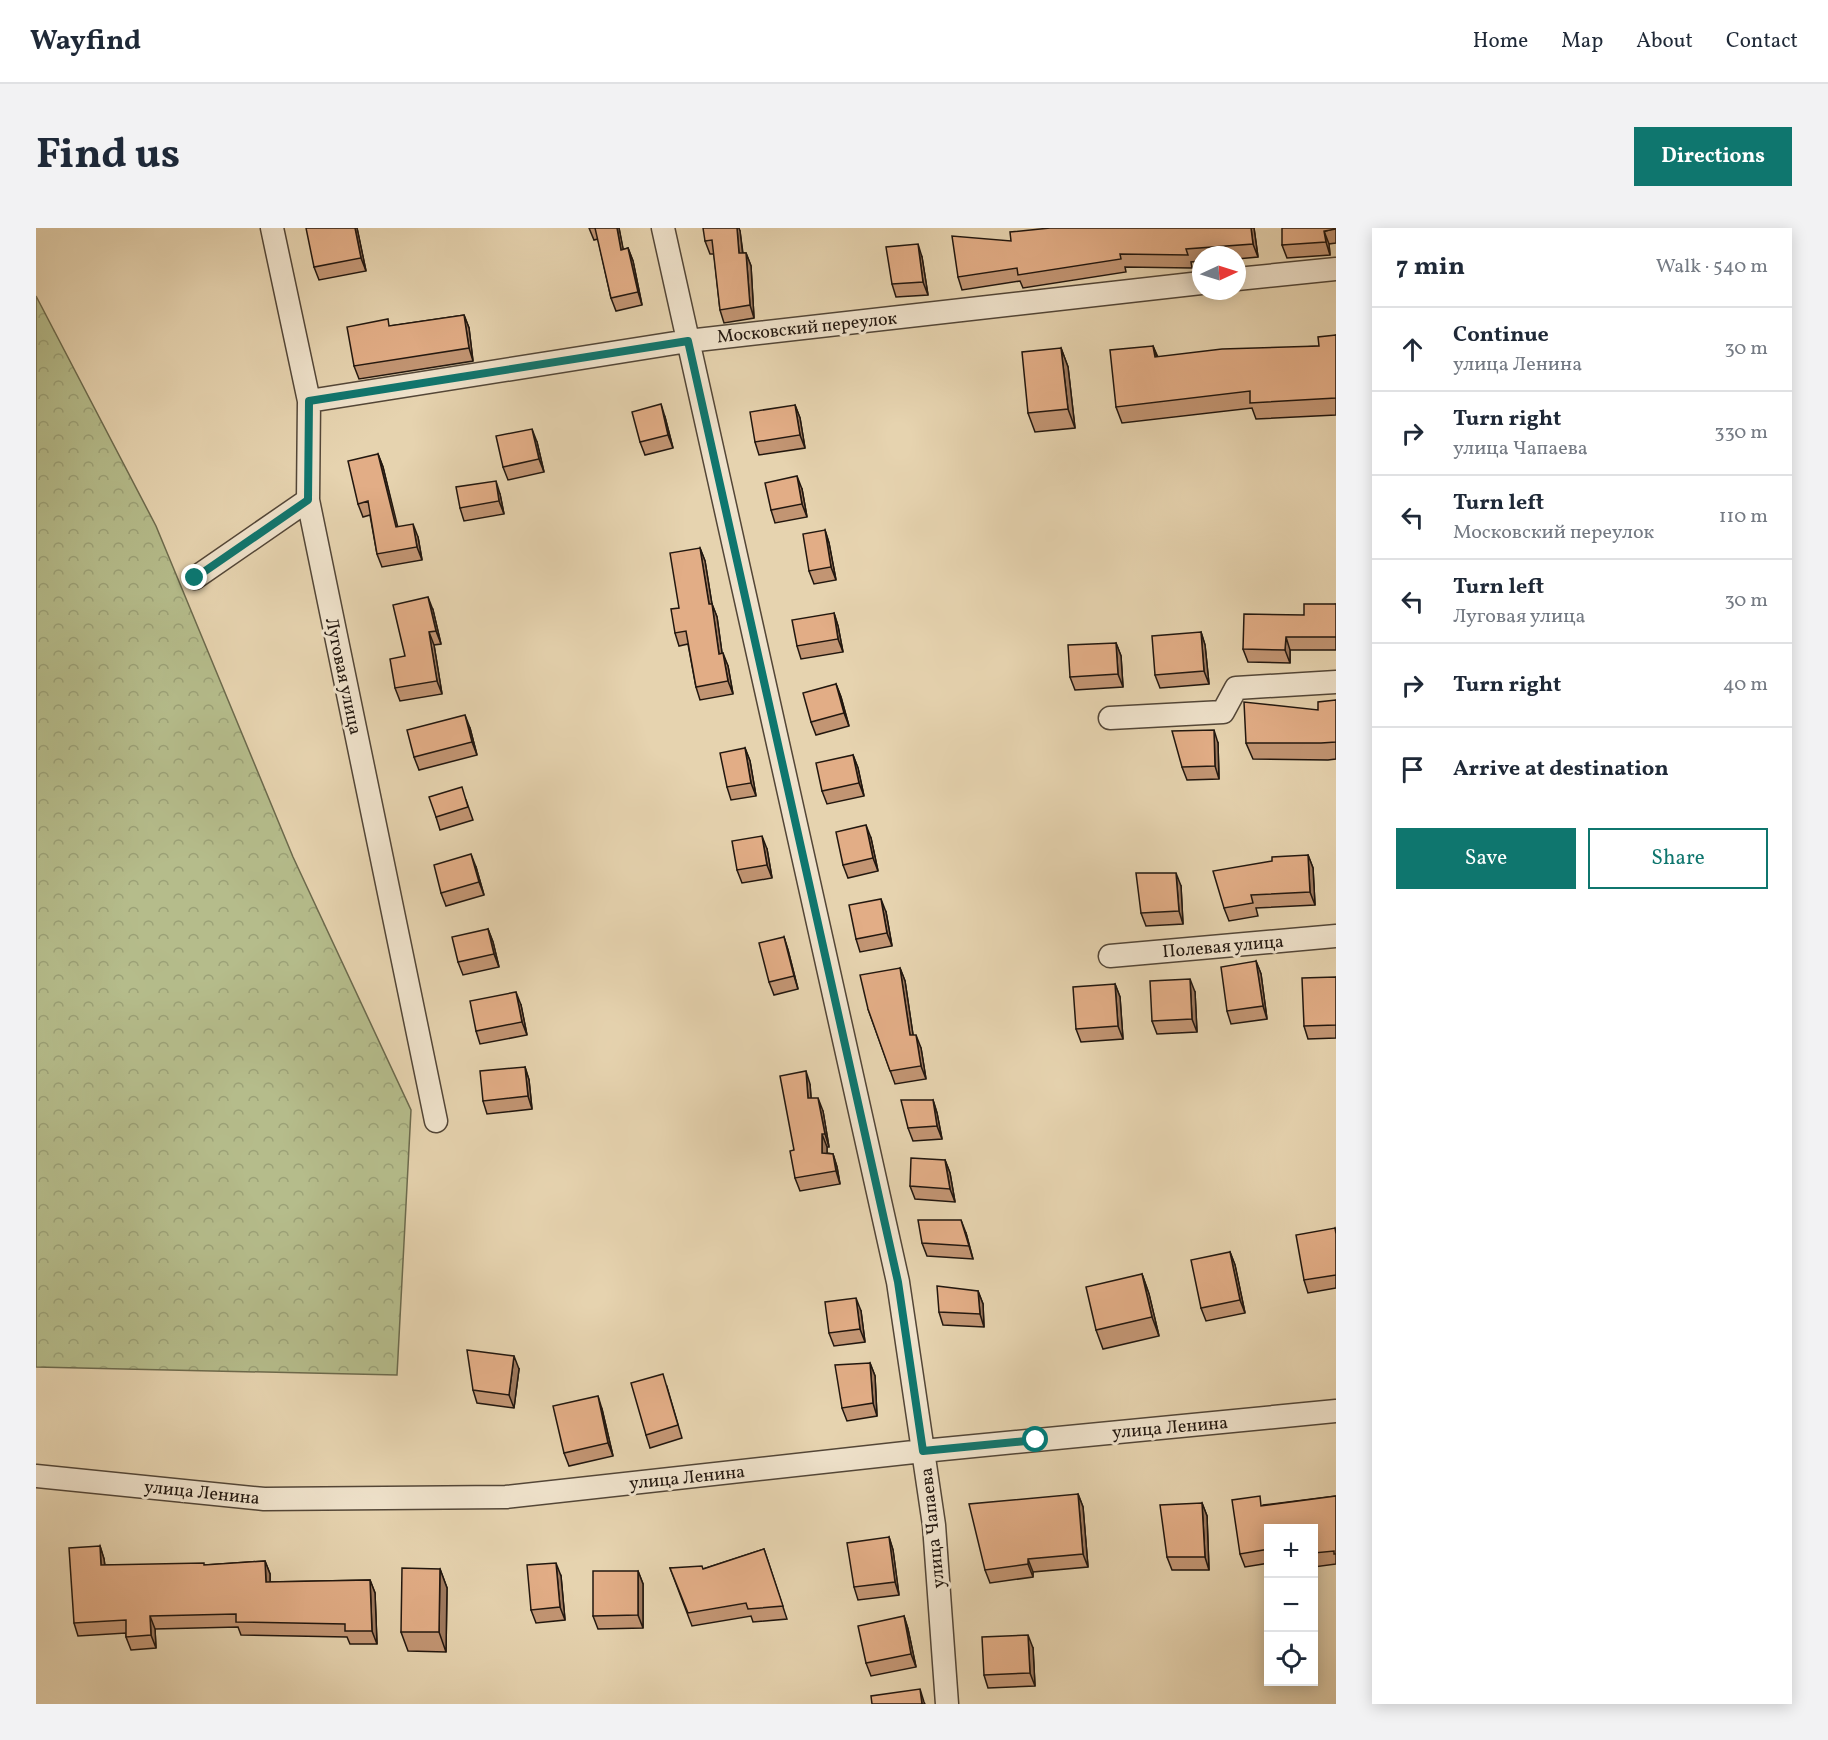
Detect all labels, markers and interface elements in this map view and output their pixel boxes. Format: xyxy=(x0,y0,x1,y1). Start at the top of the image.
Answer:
text: Wayfind xyxy=(30,22,141,61)
text: Home xyxy=(1473,27,1528,56)
text: Map xyxy=(1561,27,1603,56)
text: About xyxy=(1636,27,1693,56)
text: Contact xyxy=(1726,27,1798,56)
text: Find us xyxy=(36,127,180,186)
button: Directions xyxy=(1634,127,1792,186)
north arrow xyxy=(1192,246,1246,300)
text: 7 min xyxy=(1396,249,1465,285)
text: Walk · 540 m xyxy=(1656,253,1768,281)
street label: Московский переулок xyxy=(716,307,899,350)
text: Continue xyxy=(1453,320,1549,351)
icon: ahead xyxy=(1396,333,1429,366)
text: 30 m xyxy=(1724,335,1768,363)
text: улица Ленина xyxy=(1453,351,1582,379)
text: Turn right xyxy=(1453,404,1561,435)
icon: right xyxy=(1396,417,1429,450)
text: 330 m xyxy=(1714,419,1768,447)
text: улица Чапаева xyxy=(1453,435,1588,463)
text: Turn left xyxy=(1453,488,1544,519)
icon: left xyxy=(1396,501,1429,534)
text: 110 m xyxy=(1719,503,1768,531)
text: Московский переулок xyxy=(1453,519,1654,547)
route end xyxy=(181,564,207,590)
text: Turn left xyxy=(1453,572,1544,603)
icon: left xyxy=(1396,585,1429,618)
text: 30 m xyxy=(1724,587,1768,615)
text: Луговая улица xyxy=(1453,603,1586,631)
street label: Луговая улица xyxy=(318,615,367,737)
icon: right xyxy=(1396,669,1429,702)
text: Turn right xyxy=(1453,670,1561,701)
text: 40 m xyxy=(1723,671,1768,699)
icon: arrive xyxy=(1396,753,1429,786)
text: Arrive at destination xyxy=(1453,754,1669,785)
button: Save xyxy=(1396,828,1576,889)
button: Share xyxy=(1588,828,1768,889)
street label: Полевая улица xyxy=(1161,930,1285,965)
street label: улица Ленина xyxy=(1111,1411,1229,1446)
route start xyxy=(1022,1426,1048,1452)
street label: улица Ленина xyxy=(628,1460,746,1497)
street label: улица Чапаева xyxy=(915,1466,952,1589)
street label: улица Ленина xyxy=(143,1475,261,1512)
map controls xyxy=(1264,1524,1318,1686)
button: + xyxy=(1264,1524,1318,1578)
button: − xyxy=(1264,1578,1318,1632)
button: locate xyxy=(1264,1632,1318,1686)

